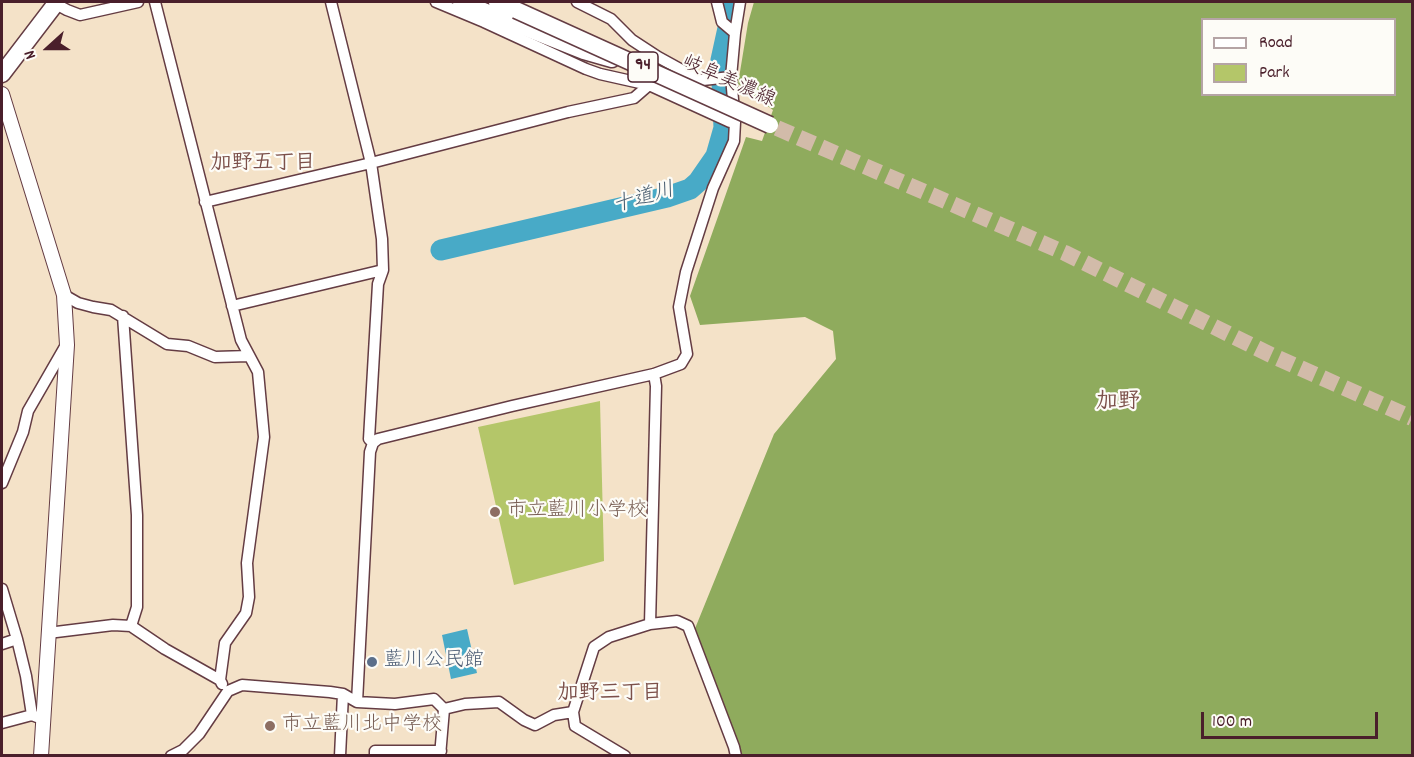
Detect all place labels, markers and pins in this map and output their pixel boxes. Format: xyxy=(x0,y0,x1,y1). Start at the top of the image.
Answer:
place label: 市立藍川小学校 xyxy=(507,500,647,524)
marker: 市立藍川小学校 xyxy=(488,505,502,519)
place label: 藍川公民館 xyxy=(384,650,484,674)
marker: 藍川公民館 xyxy=(365,655,379,669)
place label: 市立藍川北中学校 xyxy=(282,714,442,738)
marker: 市立藍川北中学校 xyxy=(263,719,277,733)

